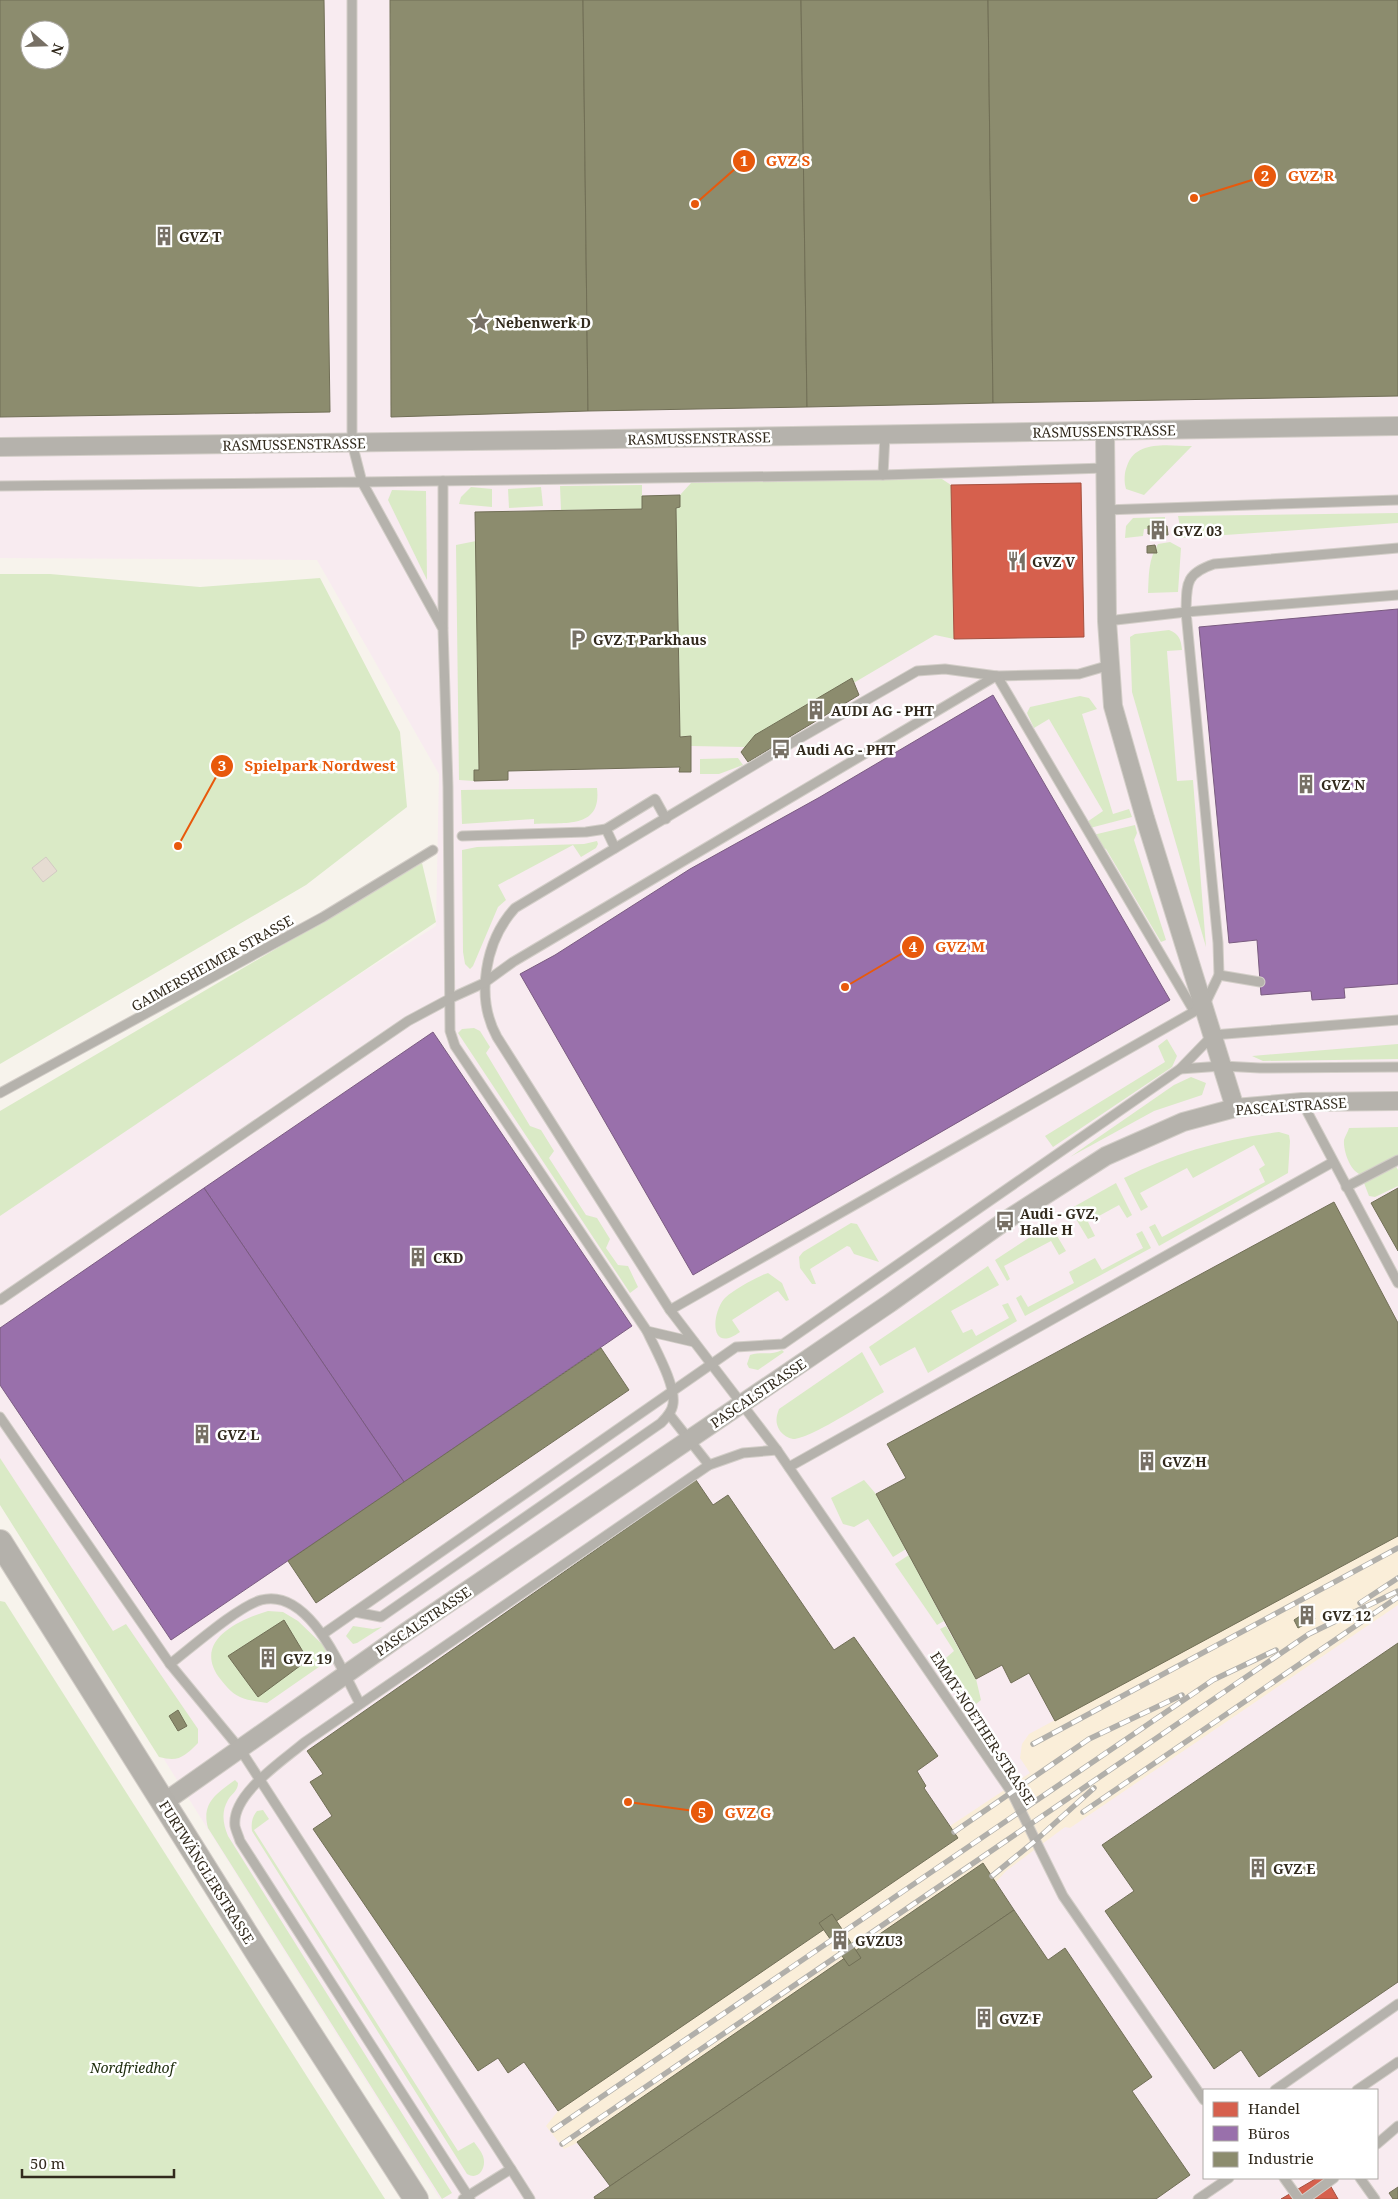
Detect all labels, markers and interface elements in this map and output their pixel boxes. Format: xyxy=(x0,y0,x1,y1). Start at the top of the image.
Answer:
north arrow xyxy=(20,20,70,70)
text: N xyxy=(47,41,69,58)
callout: GVZ S xyxy=(731,146,821,176)
text: 1 xyxy=(740,150,748,170)
text: GVZ S xyxy=(766,150,810,170)
callout: GVZ R xyxy=(1252,161,1344,191)
text: 2 xyxy=(1261,165,1269,185)
text: GVZ R xyxy=(1288,165,1334,185)
building icon: GVZ T xyxy=(153,225,175,247)
place label: GVZ T xyxy=(179,227,221,246)
place icon: Nebenwerk D xyxy=(469,311,491,333)
place label: Nebenwerk D xyxy=(495,313,591,332)
street label: RASMUSSENSTRASSE xyxy=(1032,420,1176,442)
street label: RASMUSSENSTRASSE xyxy=(627,427,771,449)
street label: RASMUSSENSTRASSE xyxy=(222,433,366,455)
building icon: GVZ 03 xyxy=(1147,519,1169,541)
place label: GVZ 03 xyxy=(1173,521,1222,540)
restaurant icon: GVZ V xyxy=(1006,550,1028,572)
place label: GVZ V xyxy=(1032,552,1075,571)
parking icon: GVZ T Parkhaus xyxy=(567,628,589,650)
place label: GVZ T Parkhaus xyxy=(593,630,707,649)
building icon: AUDI AG - PHT xyxy=(805,699,827,721)
place label: AUDI AG - PHT xyxy=(831,701,934,720)
bus stop icon: Audi AG - PHT xyxy=(770,738,792,760)
place label: Audi AG - PHT xyxy=(796,740,895,759)
callout: Spielpark Nordwest xyxy=(210,751,405,781)
text: 3 xyxy=(218,755,226,775)
text: Spielpark Nordwest xyxy=(245,755,395,775)
building icon: GVZ N xyxy=(1295,773,1317,795)
place label: GVZ N xyxy=(1321,775,1365,794)
street label: GAIMERSHEIMER STRASSE xyxy=(128,910,297,1015)
callout: GVZ M xyxy=(900,932,995,962)
text: 4 xyxy=(909,936,918,956)
text: GVZ M xyxy=(935,936,985,956)
street label: PASCALSTRASSE xyxy=(1235,1093,1347,1119)
place label: Audi - GVZ, Halle H xyxy=(1020,1204,1099,1239)
bus stop icon: Audi - GVZ, Halle H xyxy=(994,1210,1016,1232)
building icon: CKD xyxy=(407,1246,429,1268)
place label: CKD xyxy=(433,1248,463,1267)
street label: PASCALSTRASSE xyxy=(707,1354,810,1432)
building icon: GVZ L xyxy=(191,1423,213,1445)
place label: GVZ L xyxy=(217,1425,259,1444)
building icon: GVZ H xyxy=(1136,1450,1158,1472)
place label: GVZ H xyxy=(1162,1452,1207,1471)
street label: PASCALSTRASSE xyxy=(372,1582,475,1660)
building icon: GVZ 12 xyxy=(1296,1604,1318,1626)
place label: GVZ 12 xyxy=(1322,1606,1371,1625)
building icon: GVZ 19 xyxy=(257,1647,279,1669)
street label: EMMY-NOETHER-STRASSE xyxy=(926,1648,1040,1808)
place label: GVZ 19 xyxy=(283,1649,332,1668)
street label: FURTWÄNGLERSTRASSE xyxy=(155,1797,259,1947)
callout: GVZ G xyxy=(689,1797,781,1827)
text: 5 xyxy=(698,1802,706,1822)
text: GVZ G xyxy=(724,1802,772,1822)
building icon: GVZ E xyxy=(1247,1857,1269,1879)
place label: GVZ E xyxy=(1273,1859,1315,1878)
building icon: GVZU3 xyxy=(829,1929,851,1951)
place label: GVZU3 xyxy=(855,1931,903,1950)
building icon: GVZ F xyxy=(973,2007,995,2029)
place label: GVZ F xyxy=(999,2009,1041,2028)
park label: Nordfriedhof xyxy=(89,2058,177,2077)
legend xyxy=(1203,2089,1378,2179)
text: Handel xyxy=(1248,2098,1300,2118)
text: Büros xyxy=(1248,2123,1290,2143)
scale bar xyxy=(22,2146,175,2178)
text: Industrie xyxy=(1248,2148,1314,2168)
text: 50 m xyxy=(30,2153,65,2173)

